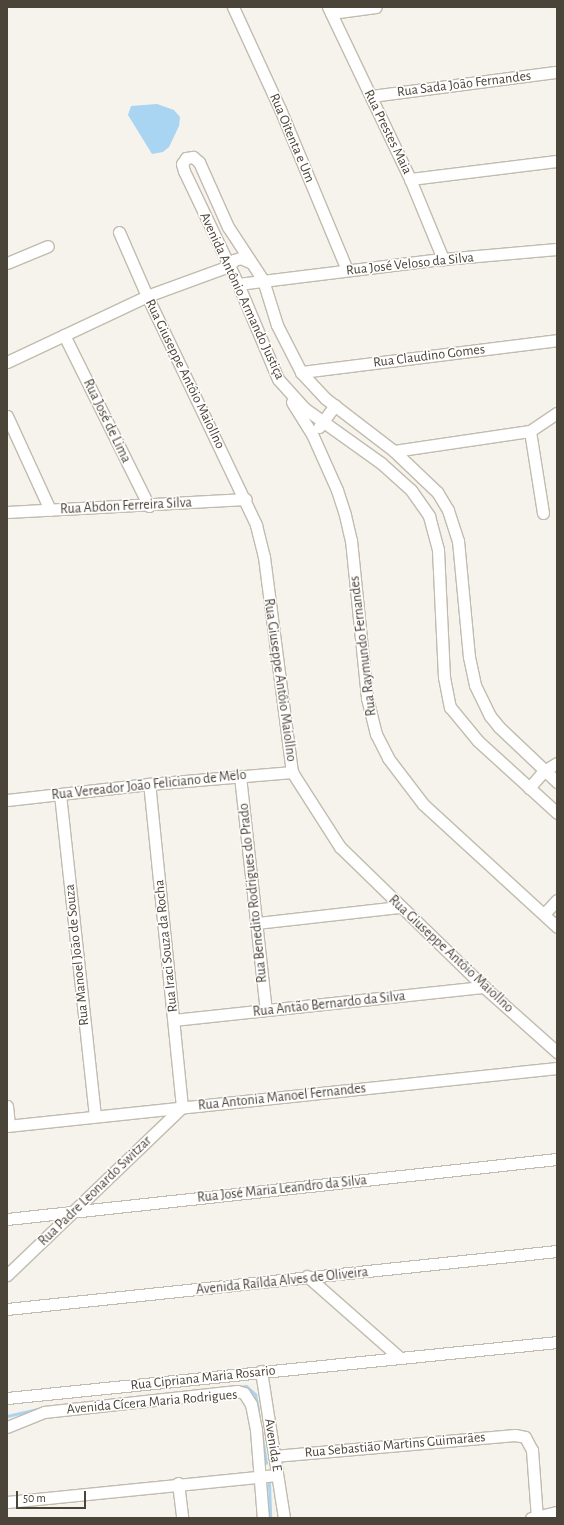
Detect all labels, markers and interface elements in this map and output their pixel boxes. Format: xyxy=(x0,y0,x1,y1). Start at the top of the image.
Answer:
street label: Rua Sada João Fernandes xyxy=(396,67,532,101)
street label: Rua Prestes Maia xyxy=(360,87,416,177)
street label: Rua Oitenta e Um xyxy=(266,91,318,185)
street label: Avenida Antônio Armando Justiça xyxy=(196,210,288,382)
street label: Rua José Veloso da Silva xyxy=(345,249,475,279)
street label: Rua Giuseppe Antôio Maiollno xyxy=(141,296,229,452)
street label: Rua Claudino Gomes xyxy=(372,341,486,371)
street label: Rua José de Lima xyxy=(79,376,135,466)
street label: Rua Abdon Ferreira Silva xyxy=(60,494,192,518)
street label: Rua Raymundo Fernandes xyxy=(346,575,380,717)
street label: Rua Giuseppe Antôio Maiollno xyxy=(260,597,300,763)
street label: Rua Vereador João Feliciano de Melo xyxy=(51,766,247,804)
street label: Rua Benedito Rodrigues do Prado xyxy=(235,802,271,984)
street label: Rua Iraci Souza da Rocha xyxy=(151,879,181,1013)
street label: Rua Manoel João de Souza xyxy=(61,883,93,1027)
street label: Rua Giuseppe Antôio Maiollno xyxy=(385,892,517,1016)
street label: Rua Antão Bernardo da Silva xyxy=(252,988,406,1020)
street label: Rua Antonia Manoel Fernandes xyxy=(197,1080,367,1114)
street label: Rua Padre Leonardo Switzar xyxy=(35,1133,155,1249)
street label: Rua José Maria Leandro da Silva xyxy=(196,1172,368,1206)
street label: Avenida Raílda Alves de Oliveira xyxy=(195,1264,369,1298)
street label: Rua Cipriana Maria Rosario xyxy=(130,1362,276,1394)
street label: Avenida Cícera Maria Rodrigues xyxy=(66,1386,238,1418)
street label: Avenida E xyxy=(261,1417,285,1473)
street label: Rua Sebastião Martins Guimarães xyxy=(304,1429,486,1461)
scale bar xyxy=(18,1483,88,1509)
text: 50 m xyxy=(23,1492,46,1504)

